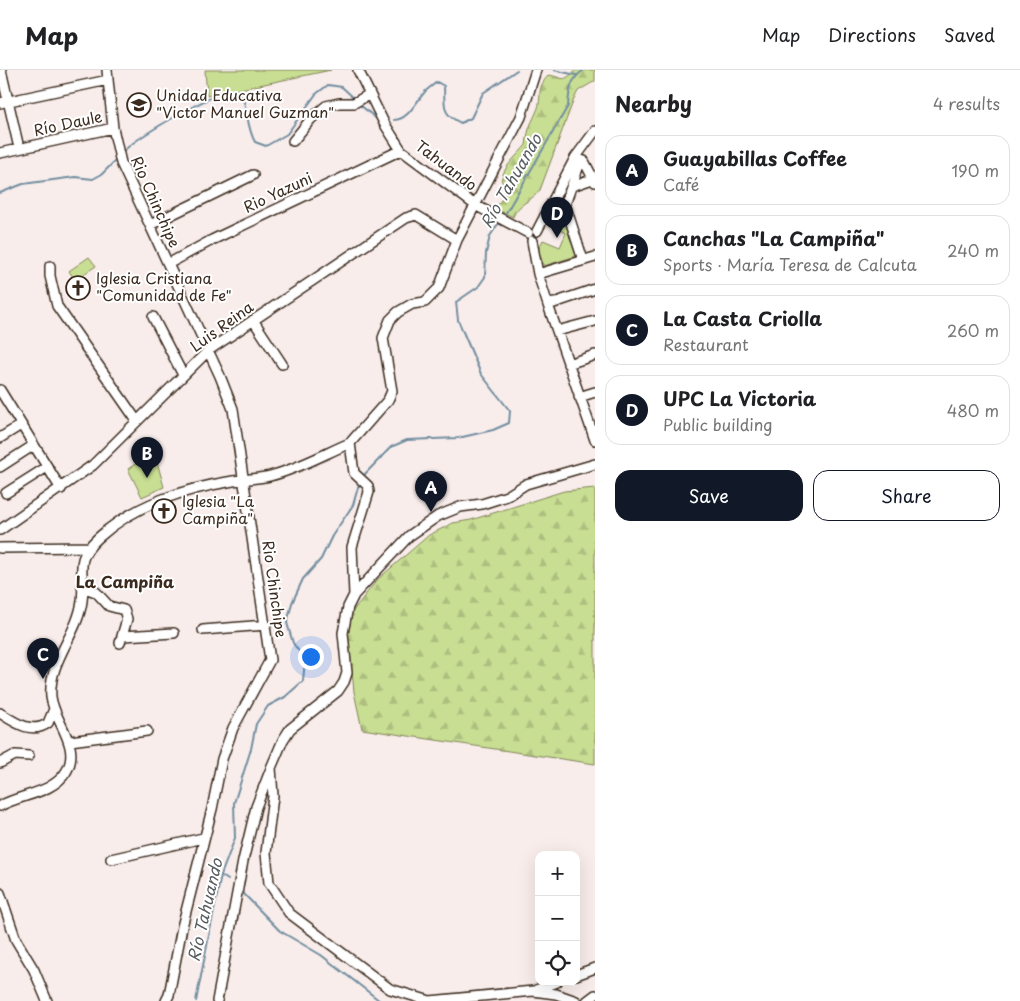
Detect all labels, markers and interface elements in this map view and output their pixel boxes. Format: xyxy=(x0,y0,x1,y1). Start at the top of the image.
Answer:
text: Map xyxy=(25,17,78,53)
text: Map xyxy=(762,21,800,48)
text: Directions xyxy=(828,21,916,48)
text: Saved xyxy=(944,21,995,48)
place label: Unidad Educativa "Victor Manuel Guzman" xyxy=(156,83,334,123)
text: Nearby xyxy=(615,87,692,119)
text: 4 results xyxy=(933,91,1000,115)
school or university icon: Unidad Educativa "Victor Manuel Guzman" xyxy=(126,92,152,118)
street label: Río Daule xyxy=(31,104,104,141)
water label: Río Tahuando xyxy=(473,128,547,232)
street label: Tahuando xyxy=(411,134,483,196)
text: Guayabillas Coffee xyxy=(663,144,847,172)
street label: Rio Chinchipe xyxy=(126,152,187,251)
text: A xyxy=(626,158,638,182)
text: 190 m xyxy=(951,158,999,182)
street label: Rio Yazuni xyxy=(239,166,316,218)
text: Café xyxy=(663,172,699,196)
pin: D xyxy=(541,197,573,238)
text: Canchas "La Campiña" xyxy=(663,224,884,252)
text: B xyxy=(627,238,637,262)
text: 240 m xyxy=(947,238,999,262)
text: Sports · María Teresa de Calcuta xyxy=(663,252,917,276)
place label: Iglesia Cristiana "Comunidad de Fe" xyxy=(96,266,232,306)
church icon: Iglesia Cristiana "Comunidad de Fe" xyxy=(65,275,91,301)
street label: Luis Reina xyxy=(185,295,258,357)
text: La Casta Criolla xyxy=(663,304,822,332)
text: C xyxy=(626,318,638,342)
text: 260 m xyxy=(947,318,999,342)
text: Restaurant xyxy=(663,332,749,356)
text: UPC La Victoria xyxy=(663,384,816,412)
text: D xyxy=(626,398,638,422)
text: 480 m xyxy=(947,398,999,422)
text: Public building xyxy=(663,412,773,436)
pin: B xyxy=(131,437,163,478)
button: Save xyxy=(615,470,803,521)
button: Share xyxy=(813,470,1000,521)
pin: A xyxy=(415,471,447,512)
place label: Iglesia "La Campiña" xyxy=(182,489,255,529)
church icon: Iglesia "La Campiña" xyxy=(151,498,177,524)
street label: Rio Chinchipe xyxy=(257,539,294,639)
district label: La Campiña xyxy=(76,569,174,593)
pin: C xyxy=(27,638,59,679)
your location xyxy=(298,644,324,670)
map controls xyxy=(535,851,580,986)
button: + xyxy=(535,851,580,896)
water label: Río Tahuando xyxy=(181,855,228,964)
button: − xyxy=(535,896,580,941)
button: locate xyxy=(535,941,580,986)

